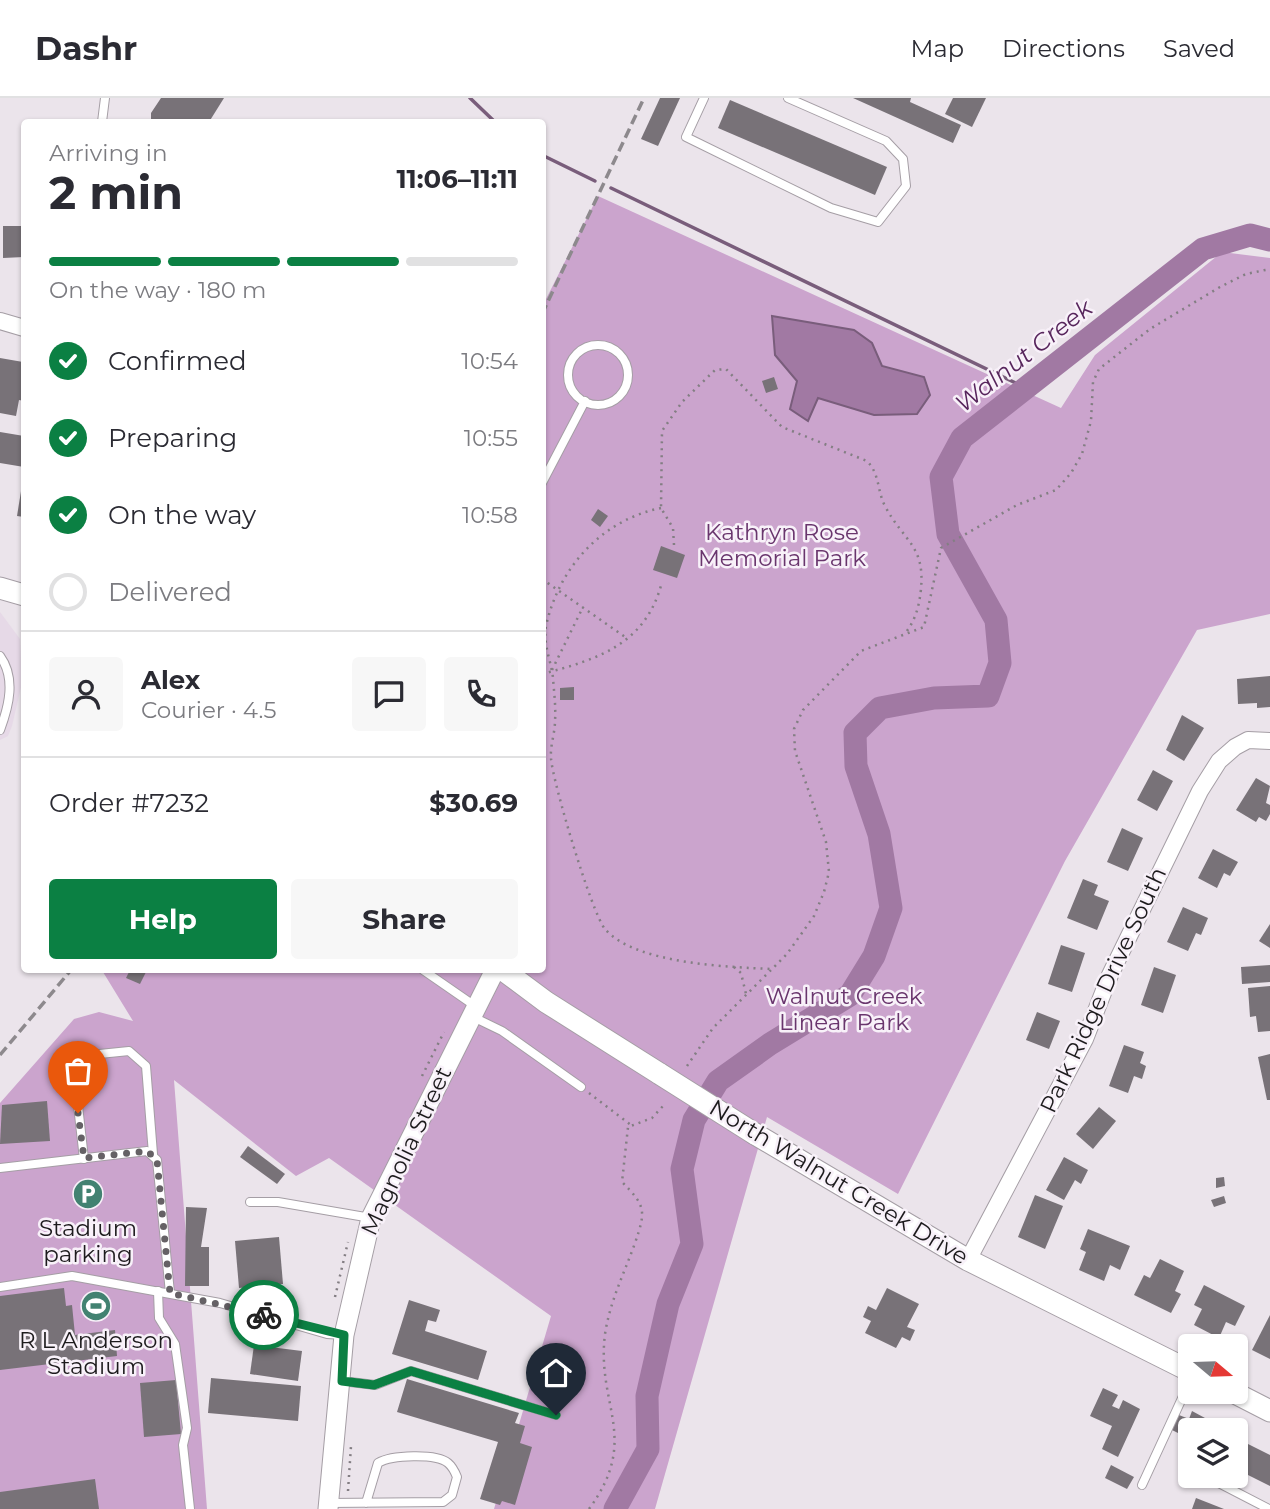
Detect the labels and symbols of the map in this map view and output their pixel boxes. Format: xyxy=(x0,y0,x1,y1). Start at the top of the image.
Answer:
water label: Walnut Creek xyxy=(949,292,1099,418)
park label: Kathryn Rose Memorial Park xyxy=(698,518,866,572)
street label: Park Ridge Drive South xyxy=(1034,863,1172,1117)
park label: Walnut Creek Linear Park xyxy=(765,982,923,1036)
pin xyxy=(48,1041,108,1113)
street label: Magnolia Street xyxy=(355,1062,457,1240)
street label: North Walnut Creek Drive xyxy=(704,1094,974,1270)
parking icon: Stadium parking xyxy=(71,1177,105,1211)
place label: Stadium parking xyxy=(39,1214,137,1268)
courier xyxy=(229,1280,299,1350)
sports icon: R L Anderson Stadium xyxy=(79,1289,113,1323)
place label: R L Anderson Stadium xyxy=(19,1326,173,1380)
north arrow xyxy=(1178,1334,1248,1404)
pin xyxy=(526,1343,586,1415)

